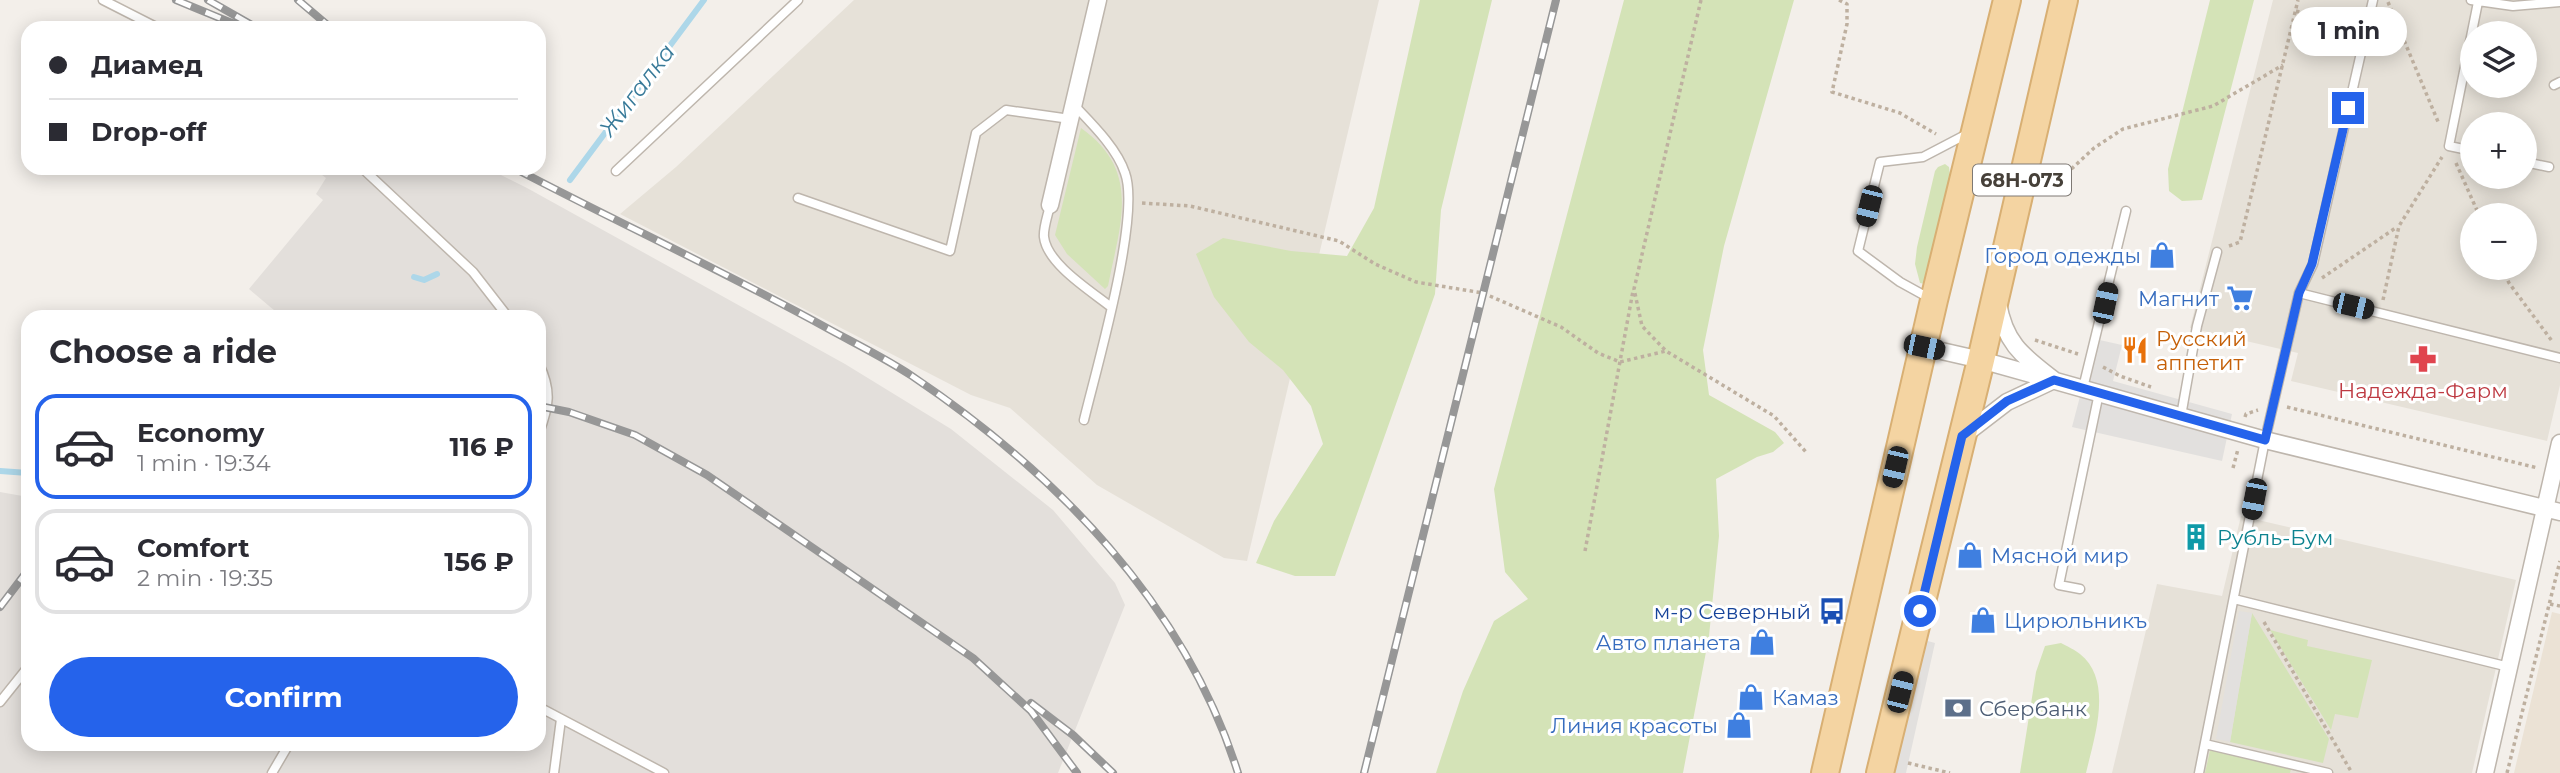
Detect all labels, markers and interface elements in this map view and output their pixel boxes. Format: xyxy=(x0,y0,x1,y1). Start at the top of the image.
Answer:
callout: 1 min xyxy=(2290,7,2406,56)
text: 1 min xyxy=(2318,17,2380,45)
map controls xyxy=(2460,21,2537,280)
button: layers xyxy=(2460,21,2537,98)
water label: Жигалка xyxy=(593,38,681,143)
text: Диамед xyxy=(91,49,203,81)
route end xyxy=(2332,92,2364,124)
button: + xyxy=(2460,112,2537,189)
text: Drop-off xyxy=(91,116,206,148)
road number: 68Н-073 xyxy=(1973,164,2071,196)
car xyxy=(1854,183,1885,229)
button: − xyxy=(2460,203,2537,280)
shop icon: Город одежды xyxy=(2147,240,2177,270)
place label: Город одежды xyxy=(1984,243,2141,268)
car xyxy=(2091,280,2120,326)
supermarket icon: Магнит xyxy=(2225,283,2255,313)
place label: Магнит xyxy=(2138,286,2219,311)
car xyxy=(2331,291,2376,321)
place label: Русский аппетит xyxy=(2156,326,2247,375)
text: Choose a ride xyxy=(49,332,277,371)
car xyxy=(1902,332,1947,362)
restaurant icon: Русский аппетит xyxy=(2120,335,2150,365)
pharmacy icon: Надежда-Фарм xyxy=(2408,344,2438,374)
place label: Надежда-Фарм xyxy=(2338,378,2508,403)
icon: car xyxy=(53,415,116,478)
text: Economy xyxy=(137,417,264,449)
text: 116 ₽ xyxy=(450,431,514,463)
car xyxy=(1881,444,1910,490)
text: 1 min · 19:34 xyxy=(137,449,271,477)
car xyxy=(2240,476,2269,522)
building icon: Рубль-Бум xyxy=(2181,522,2211,552)
place label: Рубль-Бум xyxy=(2217,525,2333,550)
icon: car xyxy=(53,530,116,593)
text: Comfort xyxy=(137,532,249,564)
shop icon: Мясной мир xyxy=(1955,540,1985,570)
place label: Мясной мир xyxy=(1991,543,2129,568)
text: 156 ₽ xyxy=(444,546,514,578)
text: 2 min · 19:35 xyxy=(137,564,273,592)
route start xyxy=(1904,595,1936,627)
bus stop icon: м-р Северный xyxy=(1817,596,1847,626)
place label: м-р Северный xyxy=(1654,599,1811,624)
shop icon: Цирюльникъ xyxy=(1968,605,1998,635)
place label: Цирюльникъ xyxy=(2004,608,2147,633)
shop icon: Авто планета xyxy=(1747,627,1777,657)
place label: Авто планета xyxy=(1596,630,1741,655)
button: Confirm xyxy=(49,657,518,737)
car xyxy=(1885,669,1916,715)
shop icon: Камаз xyxy=(1736,682,1766,712)
place label: Камаз xyxy=(1772,685,1839,710)
bank icon: Сбербанк xyxy=(1943,693,1973,723)
place label: Сбербанк xyxy=(1979,696,2087,721)
shop icon: Линия красоты xyxy=(1724,710,1754,740)
place label: Линия красоты xyxy=(1550,713,1718,738)

